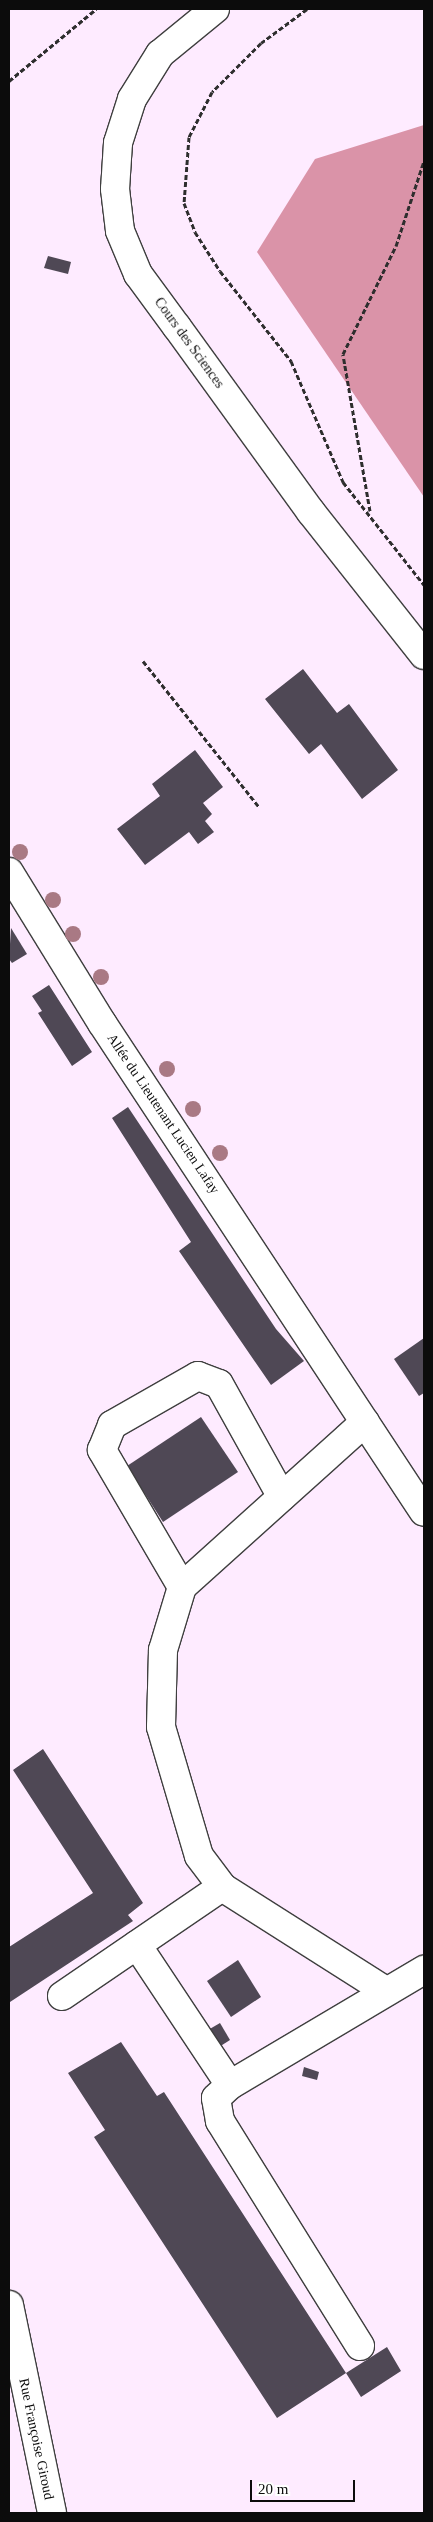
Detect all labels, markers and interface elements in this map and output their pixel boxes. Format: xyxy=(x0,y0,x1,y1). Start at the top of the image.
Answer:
street label: Cours des Sciences xyxy=(150,294,228,392)
street label: Allée du Lieutenant Lucien Lafay xyxy=(103,1031,223,1197)
street label: Rue Françoise Giroud xyxy=(15,2377,57,2501)
scale bar xyxy=(253,2470,358,2502)
text: 20 m xyxy=(258,2481,288,2497)

